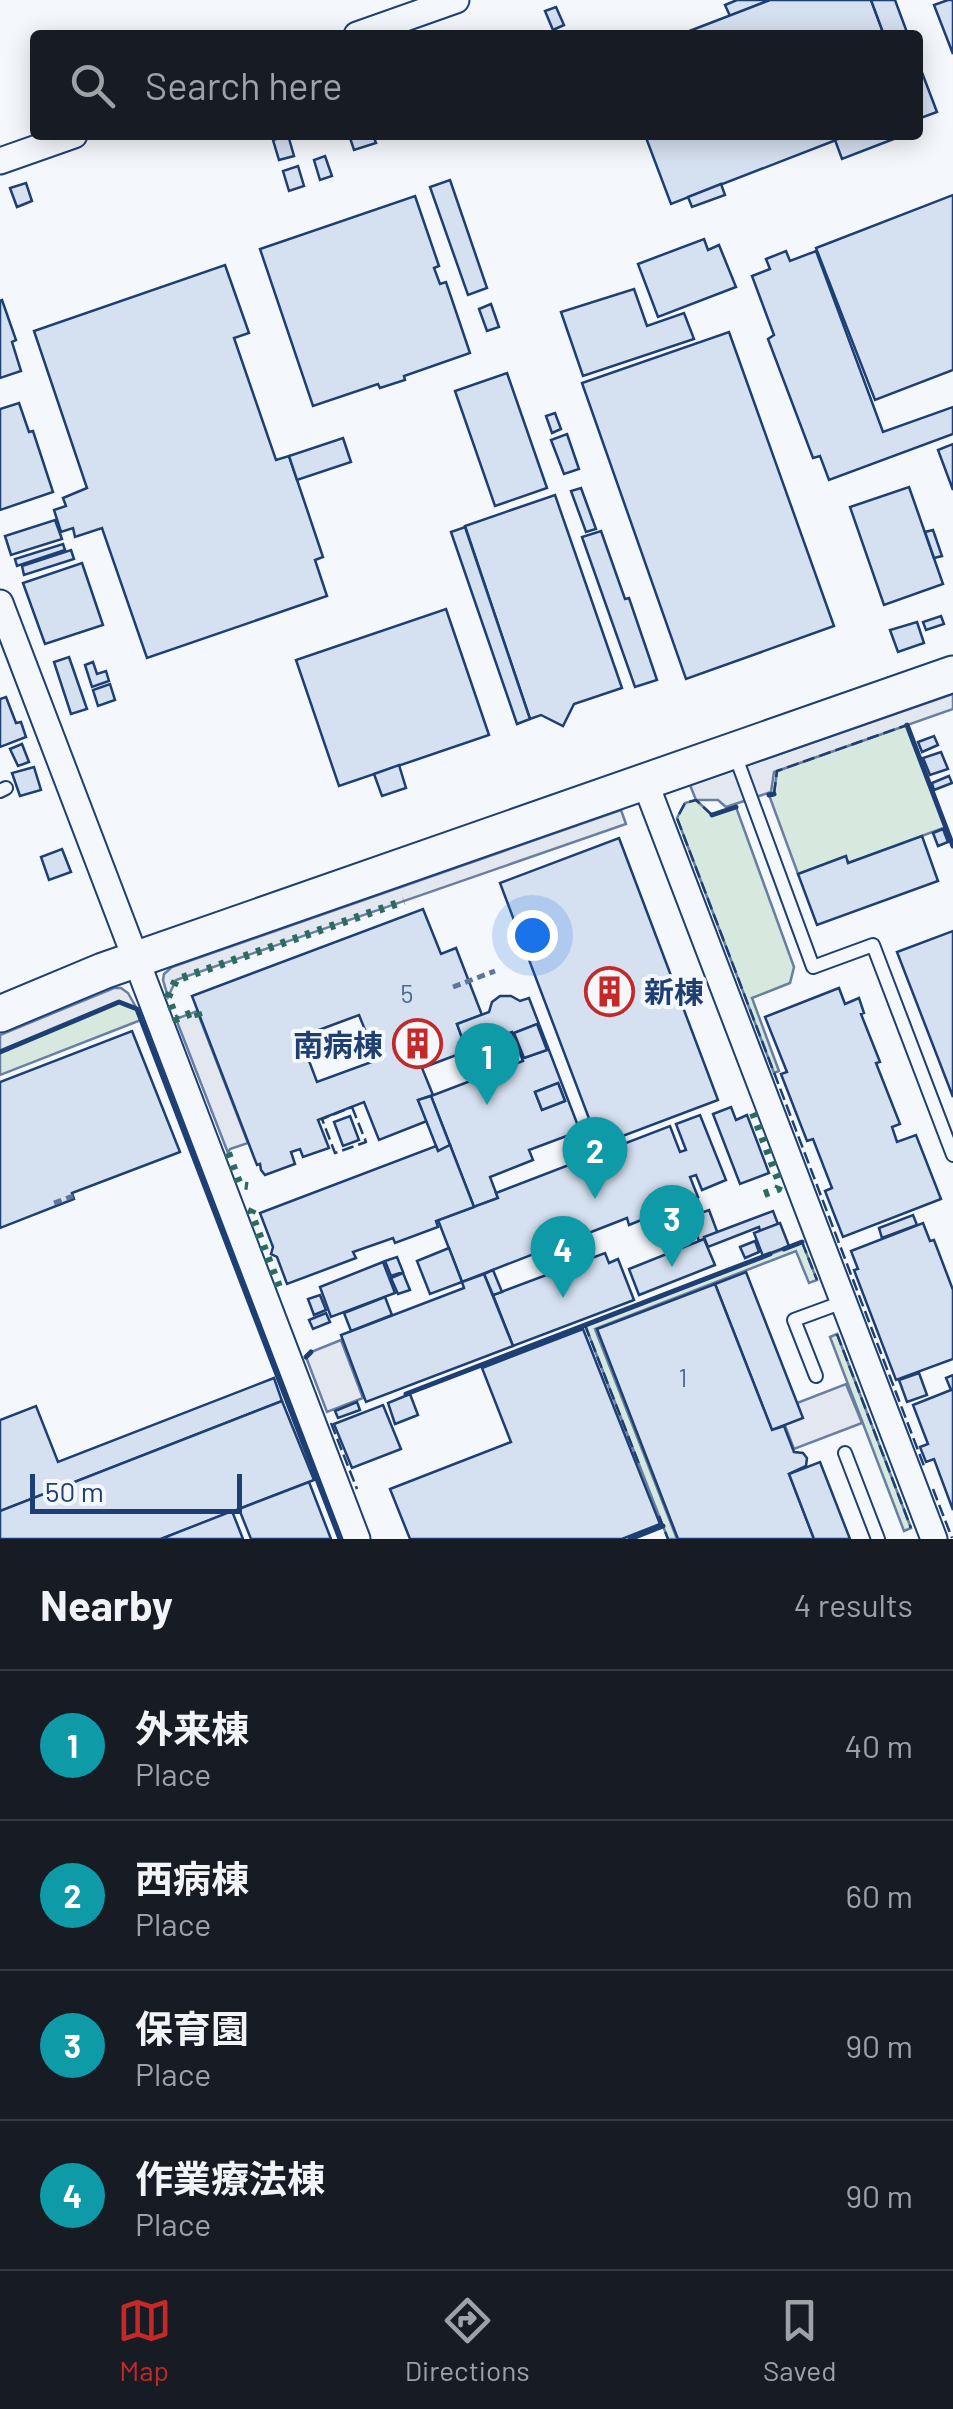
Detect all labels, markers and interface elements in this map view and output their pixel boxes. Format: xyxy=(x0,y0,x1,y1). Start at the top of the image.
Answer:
search box xyxy=(30,30,923,140)
icon: search xyxy=(65,58,120,113)
text: Search here xyxy=(145,62,343,108)
your location xyxy=(507,910,558,961)
building icon: 新棟 xyxy=(583,965,635,1017)
place label: 新棟 xyxy=(644,973,704,1009)
house number: 5 xyxy=(401,978,413,1008)
building icon: 南病棟 xyxy=(392,1018,444,1070)
pin: 1 xyxy=(454,1022,520,1105)
place label: 南病棟 xyxy=(293,1026,383,1062)
pin: 2 xyxy=(562,1116,628,1199)
pin: 3 xyxy=(640,1184,704,1267)
pin: 4 xyxy=(530,1216,596,1298)
house number: 1 xyxy=(679,1362,687,1392)
scale bar xyxy=(30,1469,242,1514)
text: 50 m xyxy=(45,1474,104,1508)
text: Nearby xyxy=(40,1579,173,1629)
text: 4 results xyxy=(794,1585,913,1623)
text: 外来棟 xyxy=(135,1705,249,1751)
text: 1 xyxy=(67,1726,78,1764)
text: 40 m xyxy=(844,1726,913,1764)
text: Place xyxy=(135,1754,211,1792)
text: 西病棟 xyxy=(135,1855,249,1901)
text: 2 xyxy=(64,1876,81,1914)
text: 60 m xyxy=(846,1876,913,1914)
text: Place xyxy=(135,1904,211,1942)
text: 保育園 xyxy=(135,2005,249,2051)
text: 3 xyxy=(64,2026,81,2064)
text: 90 m xyxy=(845,2026,913,2064)
text: Place xyxy=(135,2054,211,2092)
text: 作業療法棟 xyxy=(135,2155,325,2201)
text: 4 xyxy=(63,2176,82,2214)
text: 90 m xyxy=(845,2176,913,2214)
text: Place xyxy=(135,2204,211,2242)
tab: Map xyxy=(117,2293,172,2387)
tab: Directions xyxy=(405,2293,530,2387)
tab: Saved xyxy=(763,2293,836,2387)

